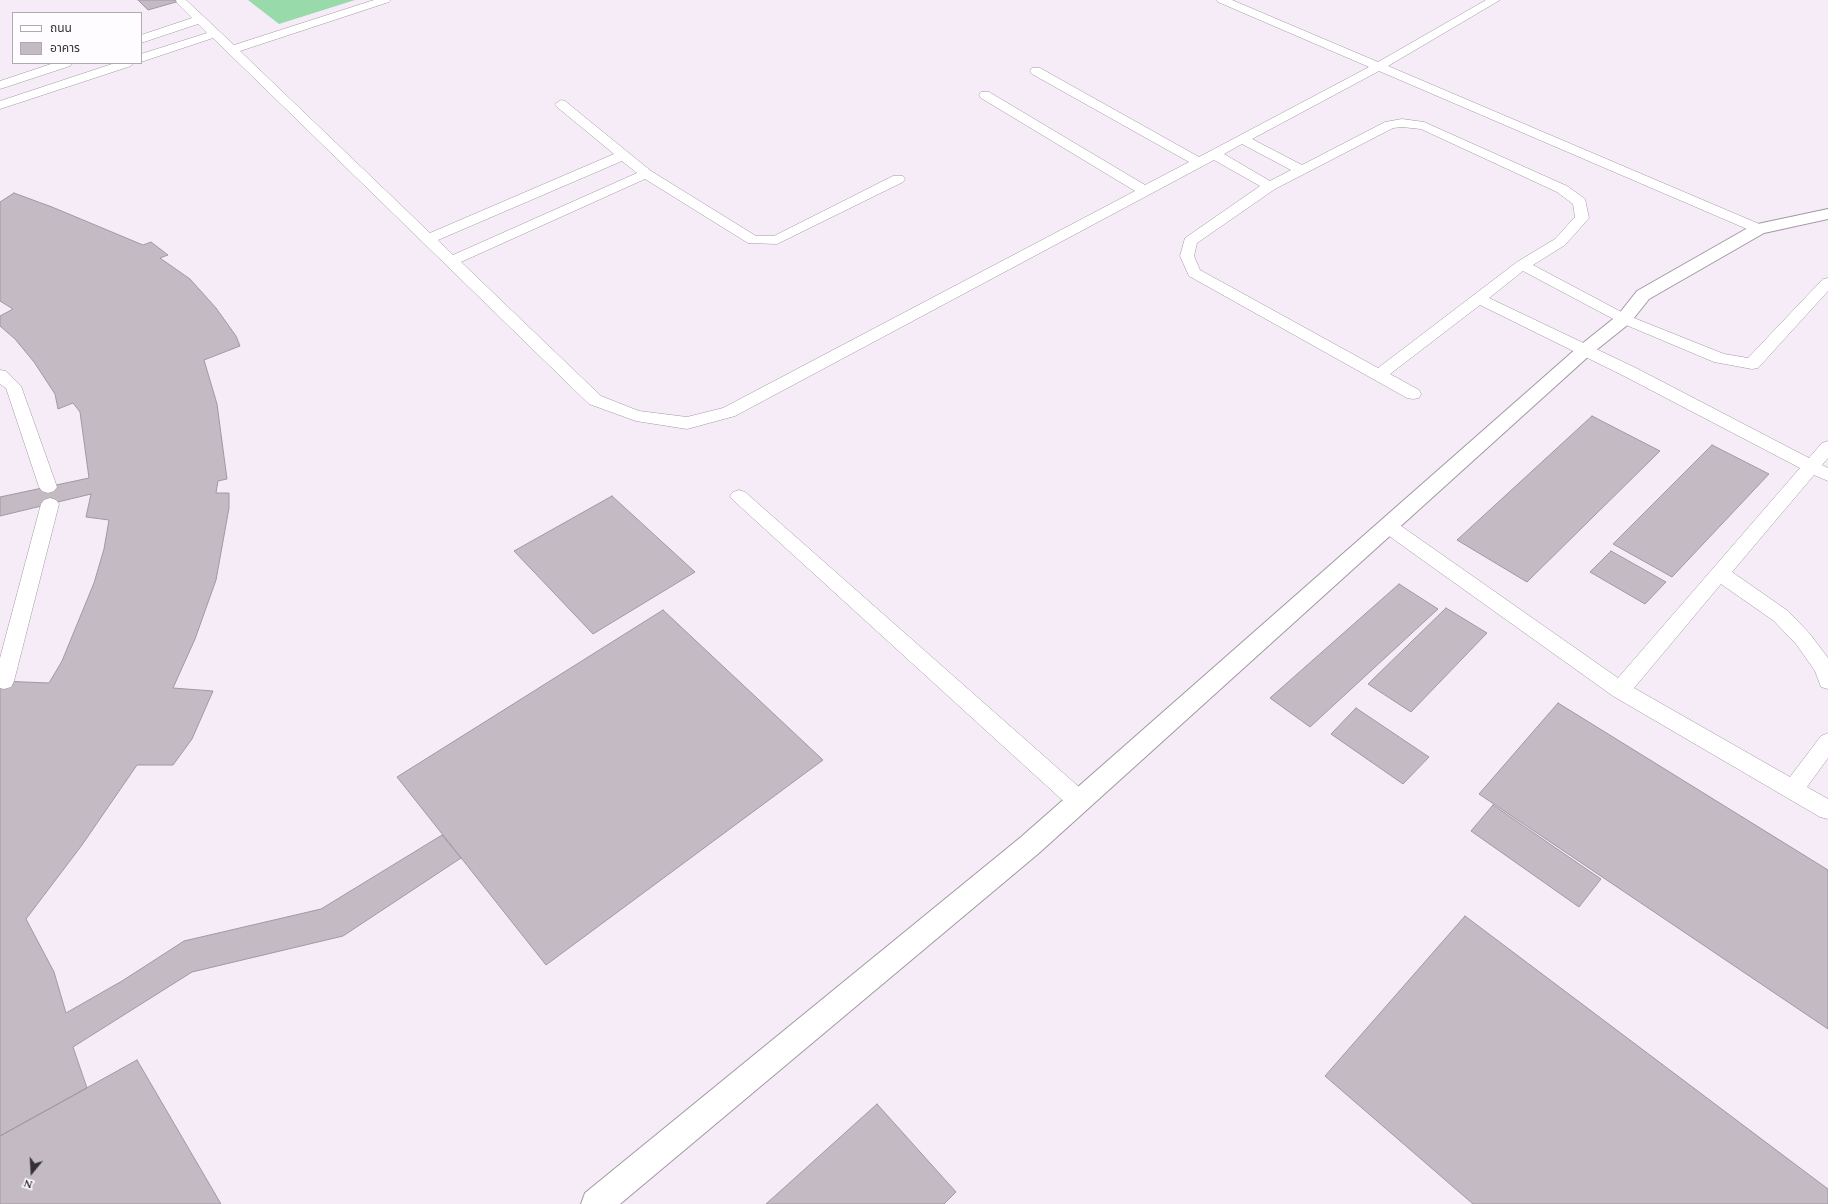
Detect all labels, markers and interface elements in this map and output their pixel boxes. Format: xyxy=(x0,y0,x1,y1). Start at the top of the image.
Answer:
legend xyxy=(12,12,142,64)
text: ถนน xyxy=(50,19,72,38)
text: อาคาร xyxy=(50,39,80,58)
north arrow xyxy=(12,1152,52,1192)
text: N xyxy=(21,1174,35,1193)

